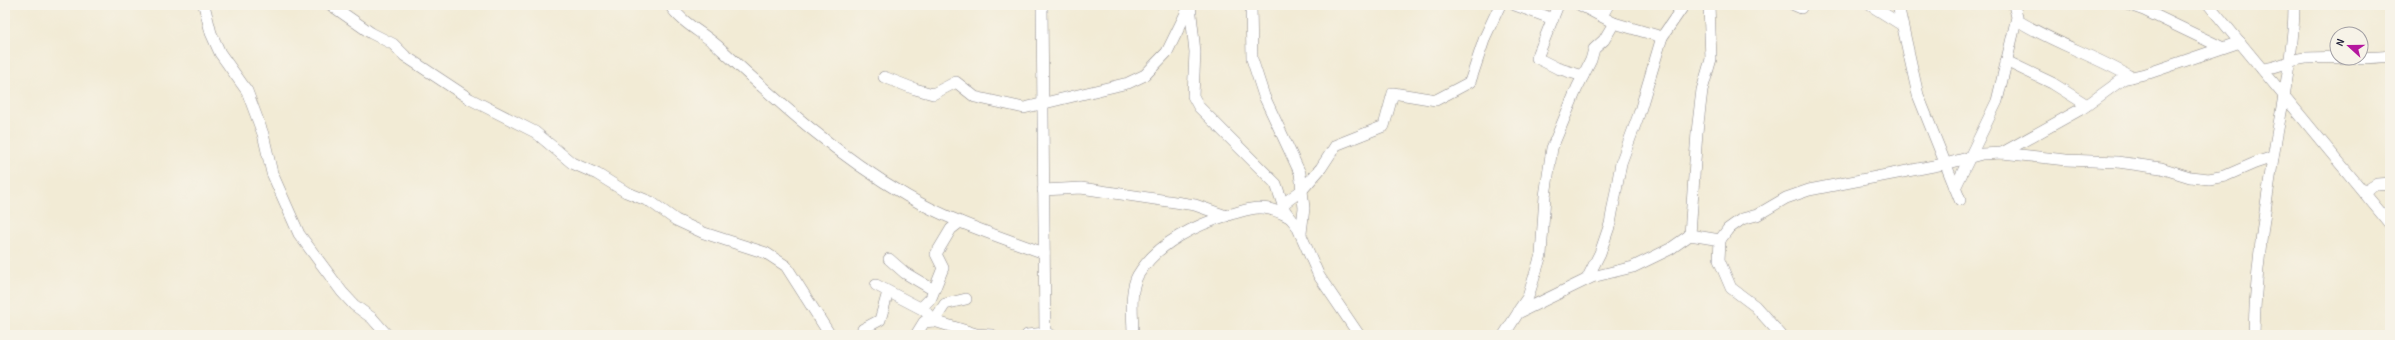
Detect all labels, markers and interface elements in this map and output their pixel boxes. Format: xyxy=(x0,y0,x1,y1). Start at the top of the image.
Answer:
north arrow xyxy=(2329,26,2369,66)
text: N xyxy=(2332,37,2347,48)

